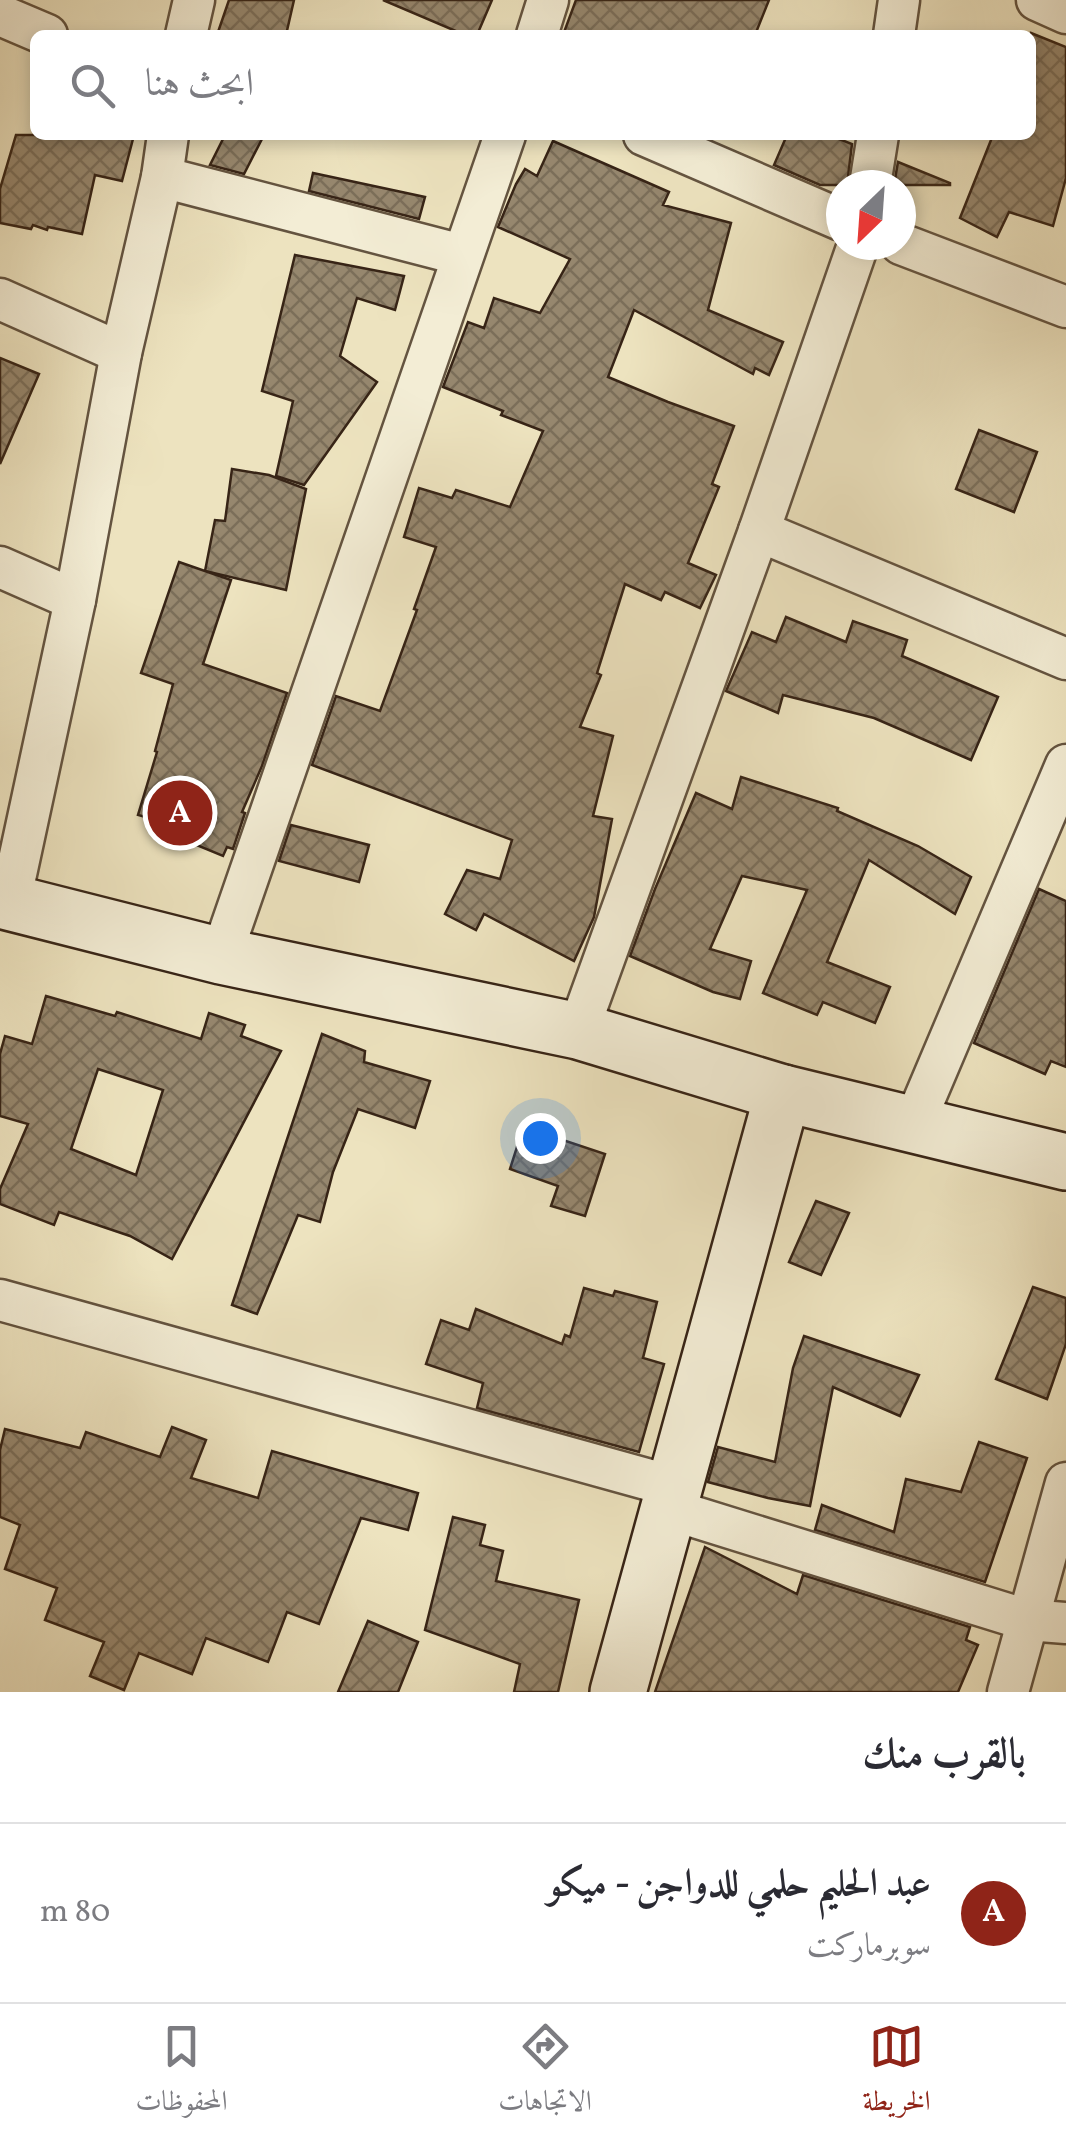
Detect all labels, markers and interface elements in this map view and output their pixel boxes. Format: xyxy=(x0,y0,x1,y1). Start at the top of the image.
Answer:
search box xyxy=(30,30,1036,140)
icon: search xyxy=(65,58,120,113)
text: ابحث هنا xyxy=(145,59,254,112)
north arrow xyxy=(826,170,916,260)
pin: A xyxy=(148,776,212,850)
your location xyxy=(515,1113,566,1164)
text: بالقرب منك xyxy=(862,1727,1026,1786)
text: عبد الحليم حلمي للدواجن - ميكو xyxy=(547,1859,931,1912)
text: 80 m xyxy=(40,1891,110,1935)
text: A xyxy=(982,1891,1005,1935)
text: سوبرماركت xyxy=(807,1925,931,1969)
tab: المحفوظات xyxy=(135,2019,228,2128)
tab: الاتجاهات xyxy=(498,2019,592,2128)
tab: الخريطة xyxy=(863,2019,931,2128)

